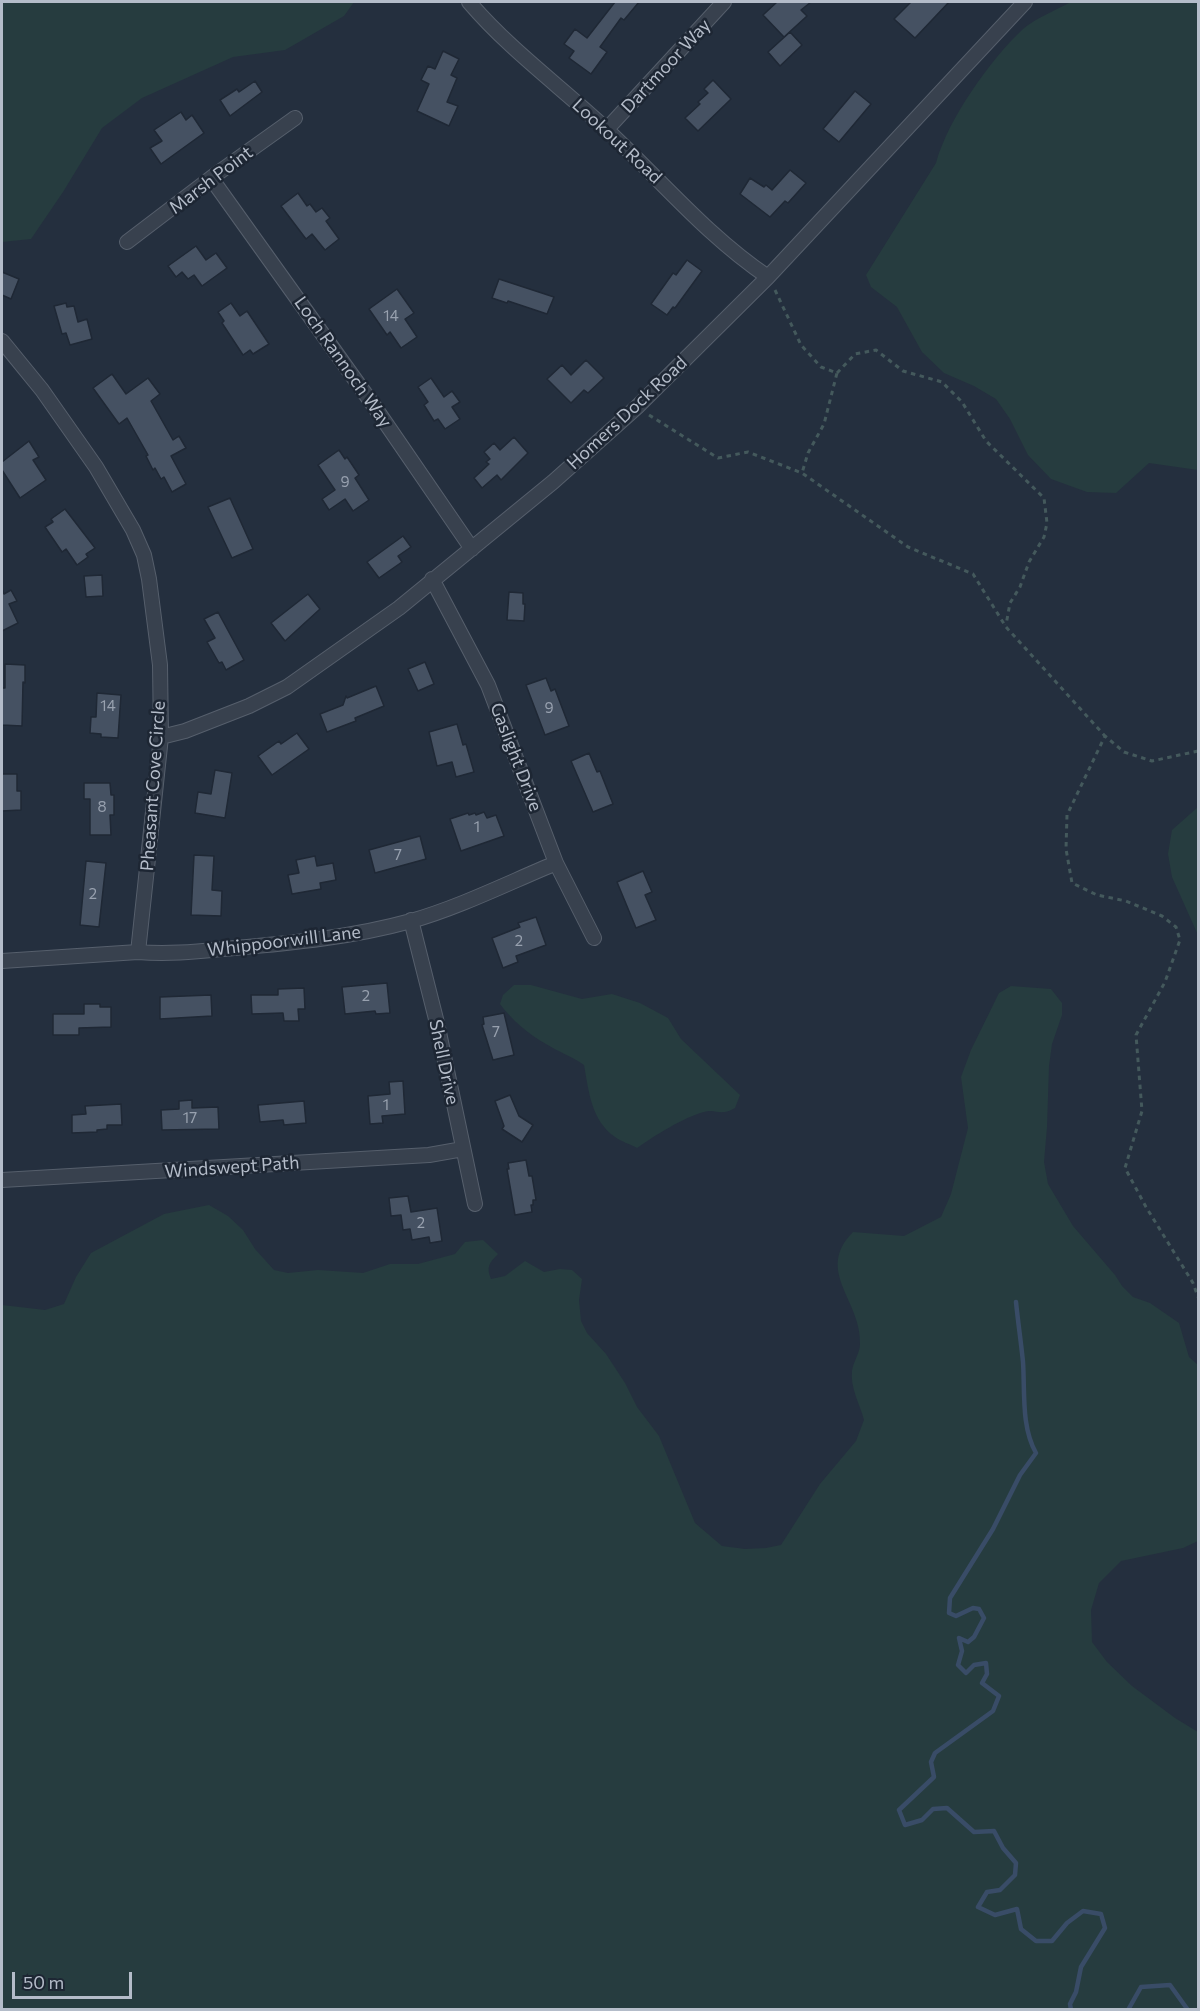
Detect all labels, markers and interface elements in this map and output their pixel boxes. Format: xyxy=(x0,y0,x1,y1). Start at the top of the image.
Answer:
street label: Dartmoor Way xyxy=(617,14,715,118)
street label: Lookout Road xyxy=(568,94,666,188)
street label: Marsh Point xyxy=(165,141,257,219)
street label: Loch Rannoch Way xyxy=(290,292,396,432)
house number: 14 xyxy=(383,307,399,325)
street label: Homers Dock Road xyxy=(563,352,691,474)
house number: 9 xyxy=(340,473,350,491)
house number: 14 xyxy=(100,697,116,715)
house number: 9 xyxy=(544,699,554,717)
street label: Pheasant Cove Circle xyxy=(136,700,170,872)
street label: Gaslight Drive xyxy=(485,700,547,814)
house number: 8 xyxy=(97,798,107,816)
house number: 1 xyxy=(474,818,480,836)
house number: 7 xyxy=(394,846,402,864)
house number: 2 xyxy=(89,885,97,903)
street label: Whippoorwill Lane xyxy=(206,921,362,961)
house number: 2 xyxy=(515,932,523,950)
house number: 2 xyxy=(362,987,370,1005)
street label: Shell Drive xyxy=(424,1017,464,1107)
house number: 7 xyxy=(492,1023,500,1041)
house number: 1 xyxy=(383,1096,389,1114)
house number: 17 xyxy=(183,1109,197,1127)
street label: Windswept Path xyxy=(164,1152,300,1182)
house number: 2 xyxy=(417,1214,425,1232)
scale bar xyxy=(15,1960,135,1998)
text: 50 m xyxy=(23,1971,64,1993)

